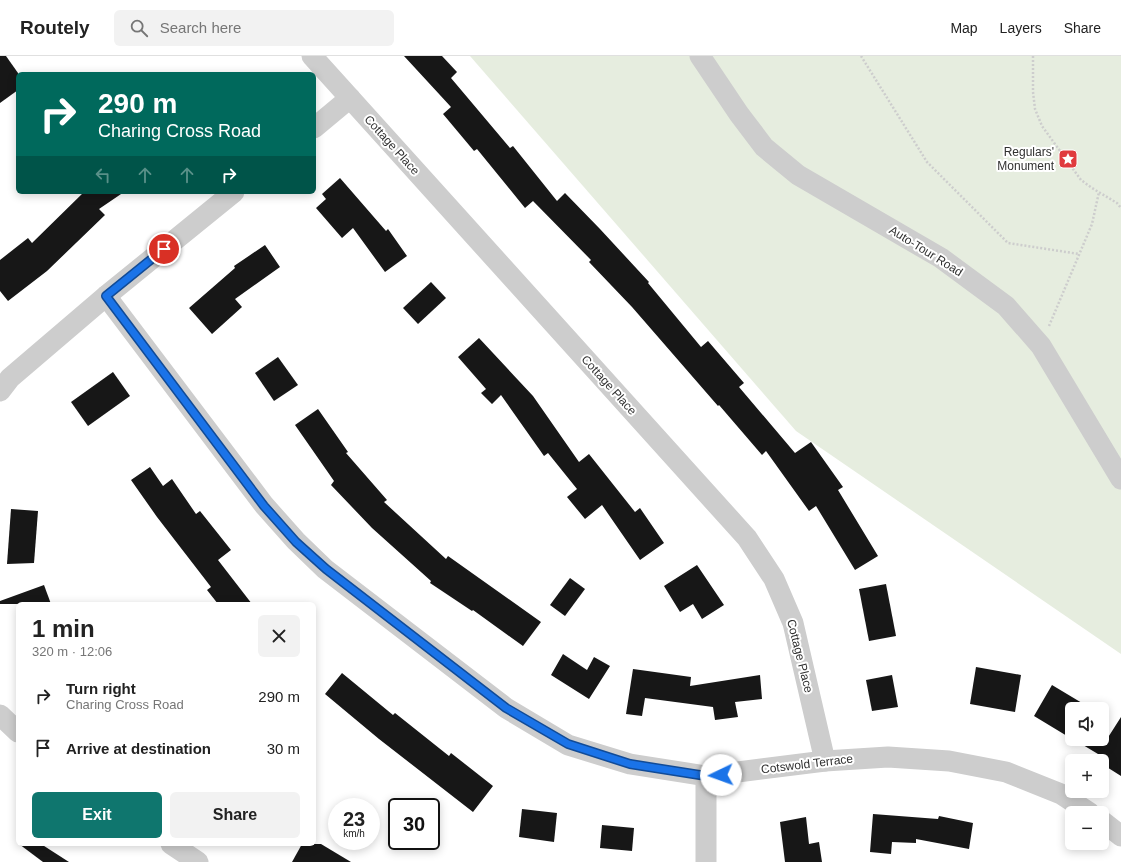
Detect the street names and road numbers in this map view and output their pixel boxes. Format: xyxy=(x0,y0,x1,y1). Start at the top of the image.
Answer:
street label: Cottage Place xyxy=(362,112,423,178)
street label: Auto-Tour Road xyxy=(887,223,965,279)
street label: Cottage Place xyxy=(579,352,640,418)
street label: Cottage Place xyxy=(784,618,816,695)
street label: Cotswold Terrace xyxy=(760,751,854,777)

